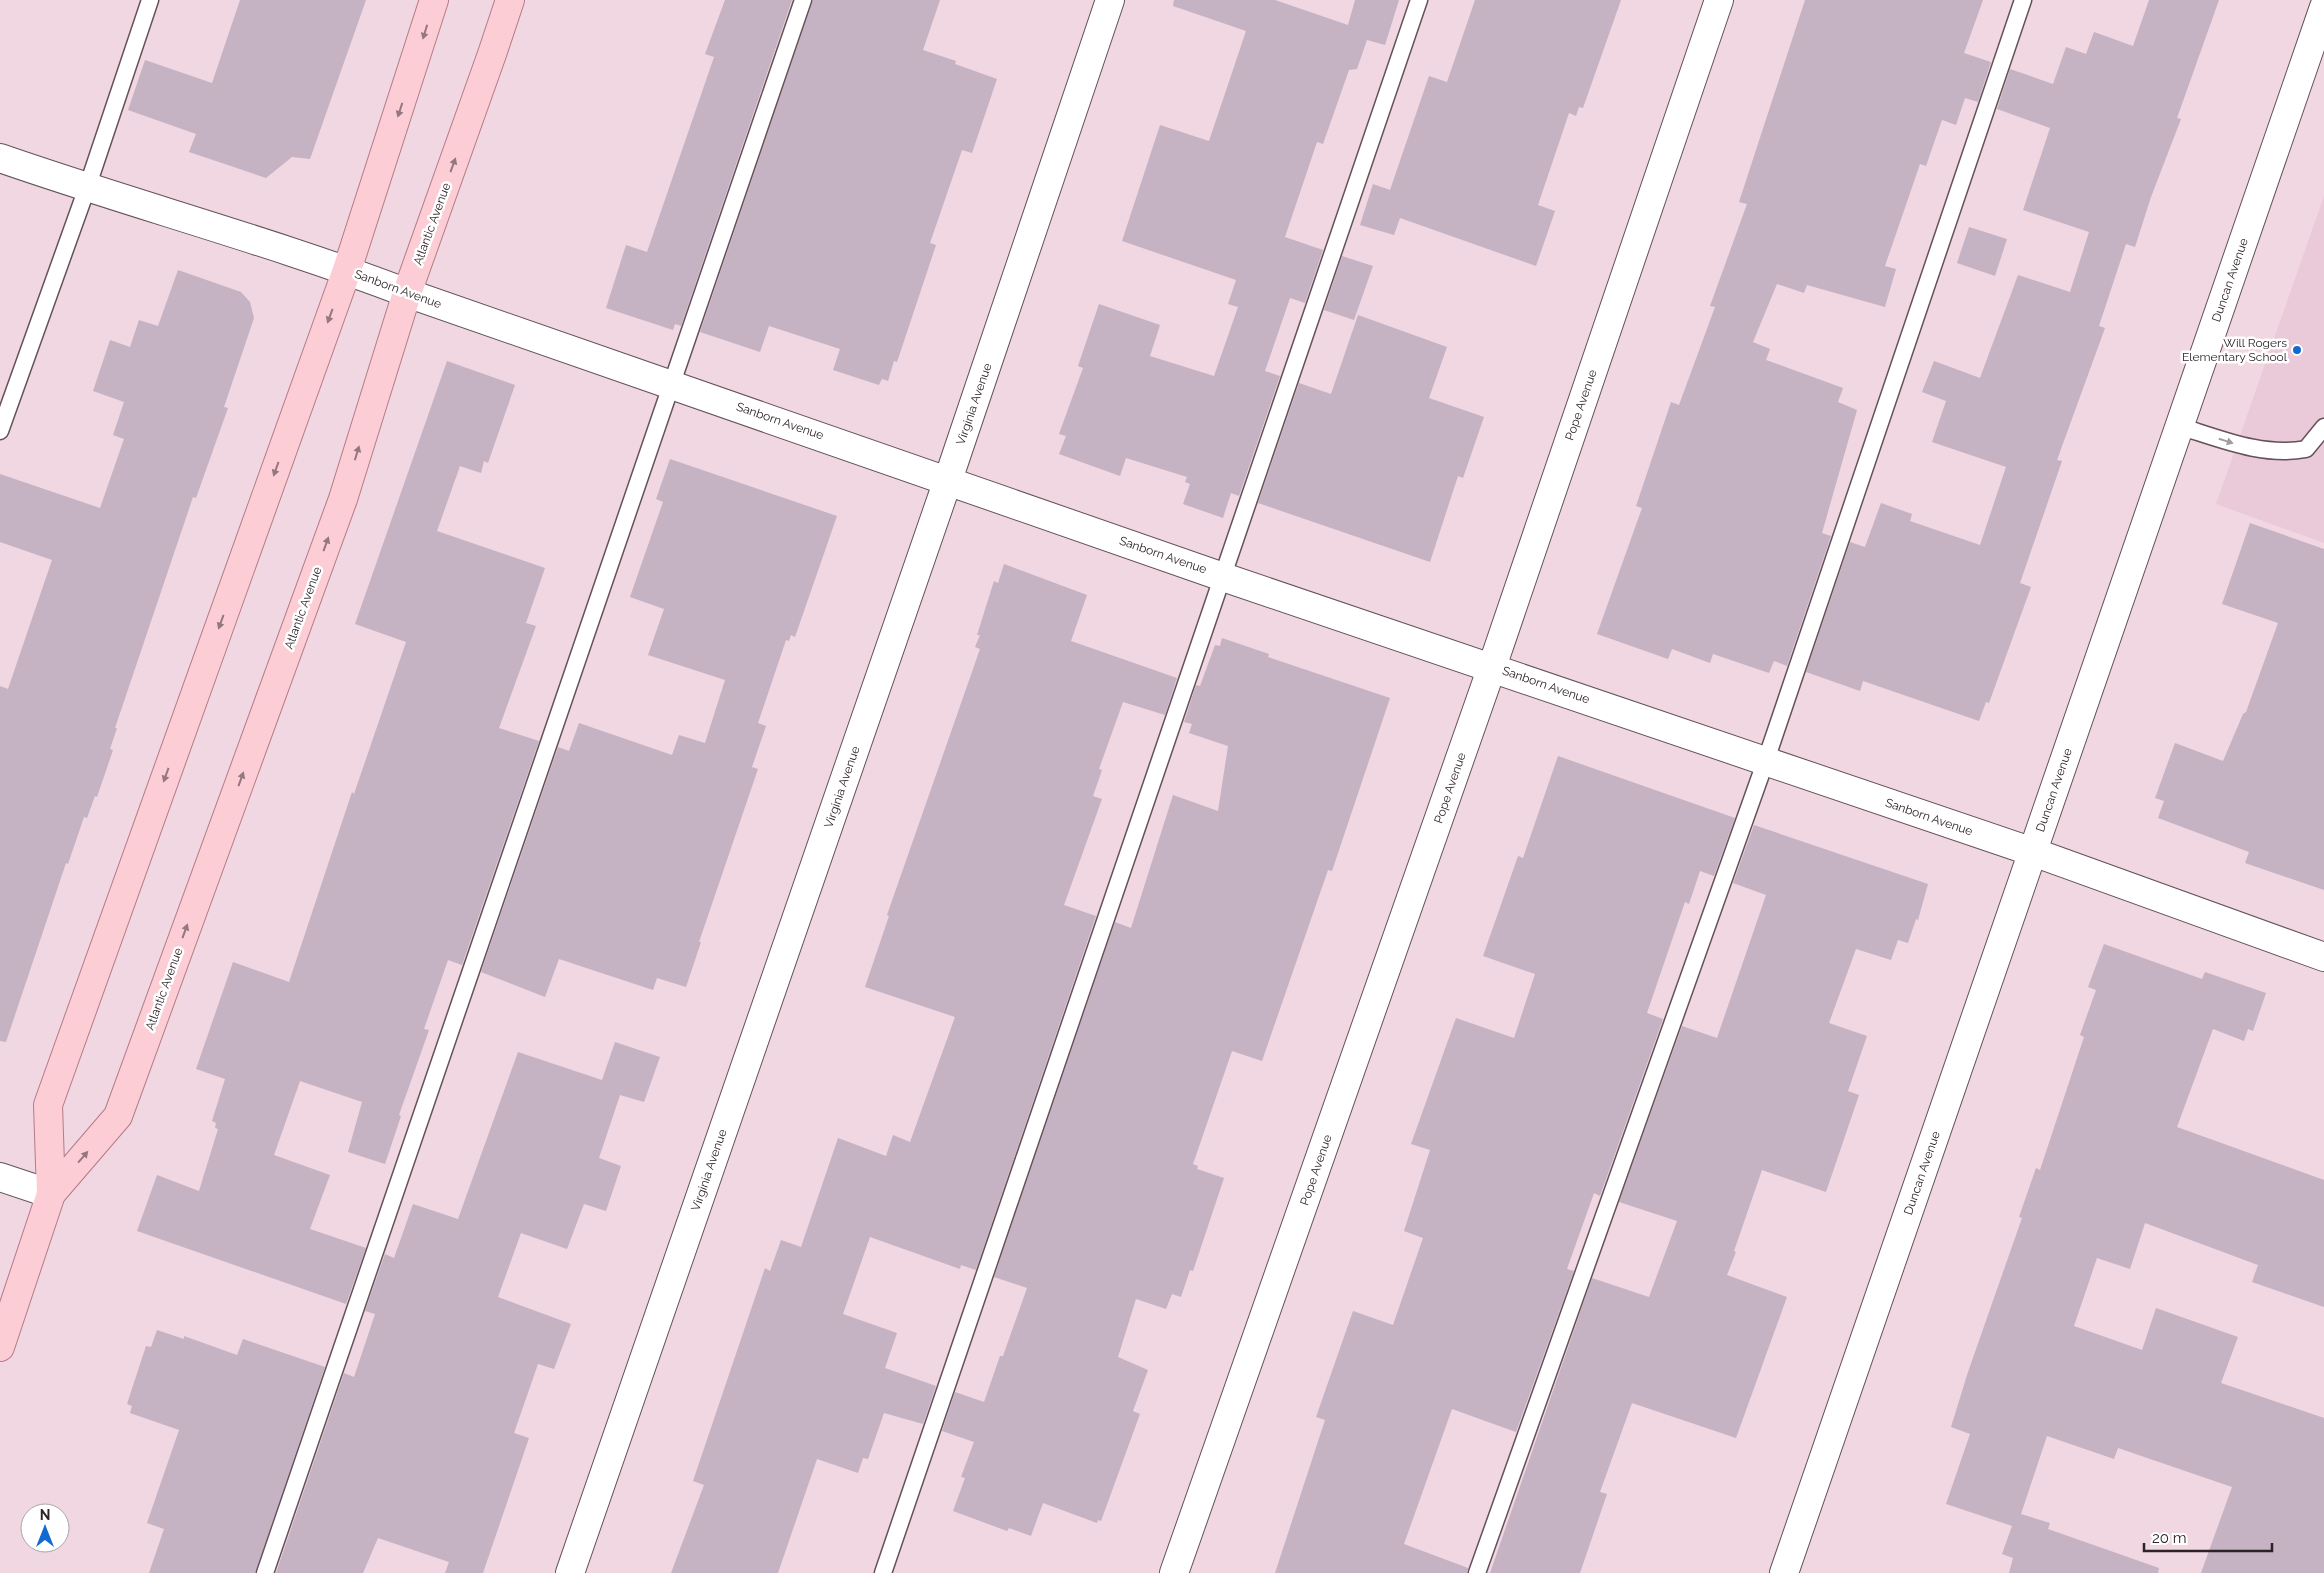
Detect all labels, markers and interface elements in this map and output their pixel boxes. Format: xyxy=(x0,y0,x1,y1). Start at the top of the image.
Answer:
one-way arrow xyxy=(420,24,428,39)
one-way arrow xyxy=(395,103,403,118)
one-way arrow xyxy=(449,157,457,172)
street label: Atlantic Avenue xyxy=(411,181,453,267)
street label: Duncan Avenue xyxy=(2209,236,2251,324)
street label: Sanborn Avenue xyxy=(353,267,443,311)
one-way arrow xyxy=(326,309,334,324)
place label: Will Rogers Elementary School xyxy=(2182,336,2288,364)
marker: Will Rogers Elementary School xyxy=(2291,344,2303,356)
street label: Virginia Avenue xyxy=(953,361,995,447)
street label: Pope Avenue xyxy=(1562,368,1600,442)
street label: Sanborn Avenue xyxy=(735,400,825,442)
one-way arrow xyxy=(2219,437,2234,445)
one-way arrow xyxy=(354,445,362,460)
one-way arrow xyxy=(272,462,280,477)
street label: Sanborn Avenue xyxy=(1118,534,1208,576)
one-way arrow xyxy=(322,536,330,551)
street label: Atlantic Avenue xyxy=(282,565,324,651)
one-way arrow xyxy=(217,615,225,630)
street label: Sanborn Avenue xyxy=(1501,664,1591,706)
street label: Virginia Avenue xyxy=(821,744,863,830)
street label: Duncan Avenue xyxy=(2033,746,2075,834)
street label: Pope Avenue xyxy=(1431,751,1469,825)
one-way arrow xyxy=(162,768,170,783)
one-way arrow xyxy=(237,771,245,786)
street label: Sanborn Avenue xyxy=(1884,796,1974,838)
one-way arrow xyxy=(182,924,189,939)
street label: Atlantic Avenue xyxy=(143,946,185,1032)
street label: Virginia Avenue xyxy=(688,1127,730,1213)
street label: Duncan Avenue xyxy=(1901,1129,1943,1217)
street label: Pope Avenue xyxy=(1297,1133,1335,1207)
one-way arrow xyxy=(77,1151,89,1163)
north arrow xyxy=(20,1503,70,1553)
text: N xyxy=(40,1507,50,1523)
scale bar xyxy=(2144,1520,2272,1552)
text: 20 m xyxy=(2152,1529,2187,1547)

